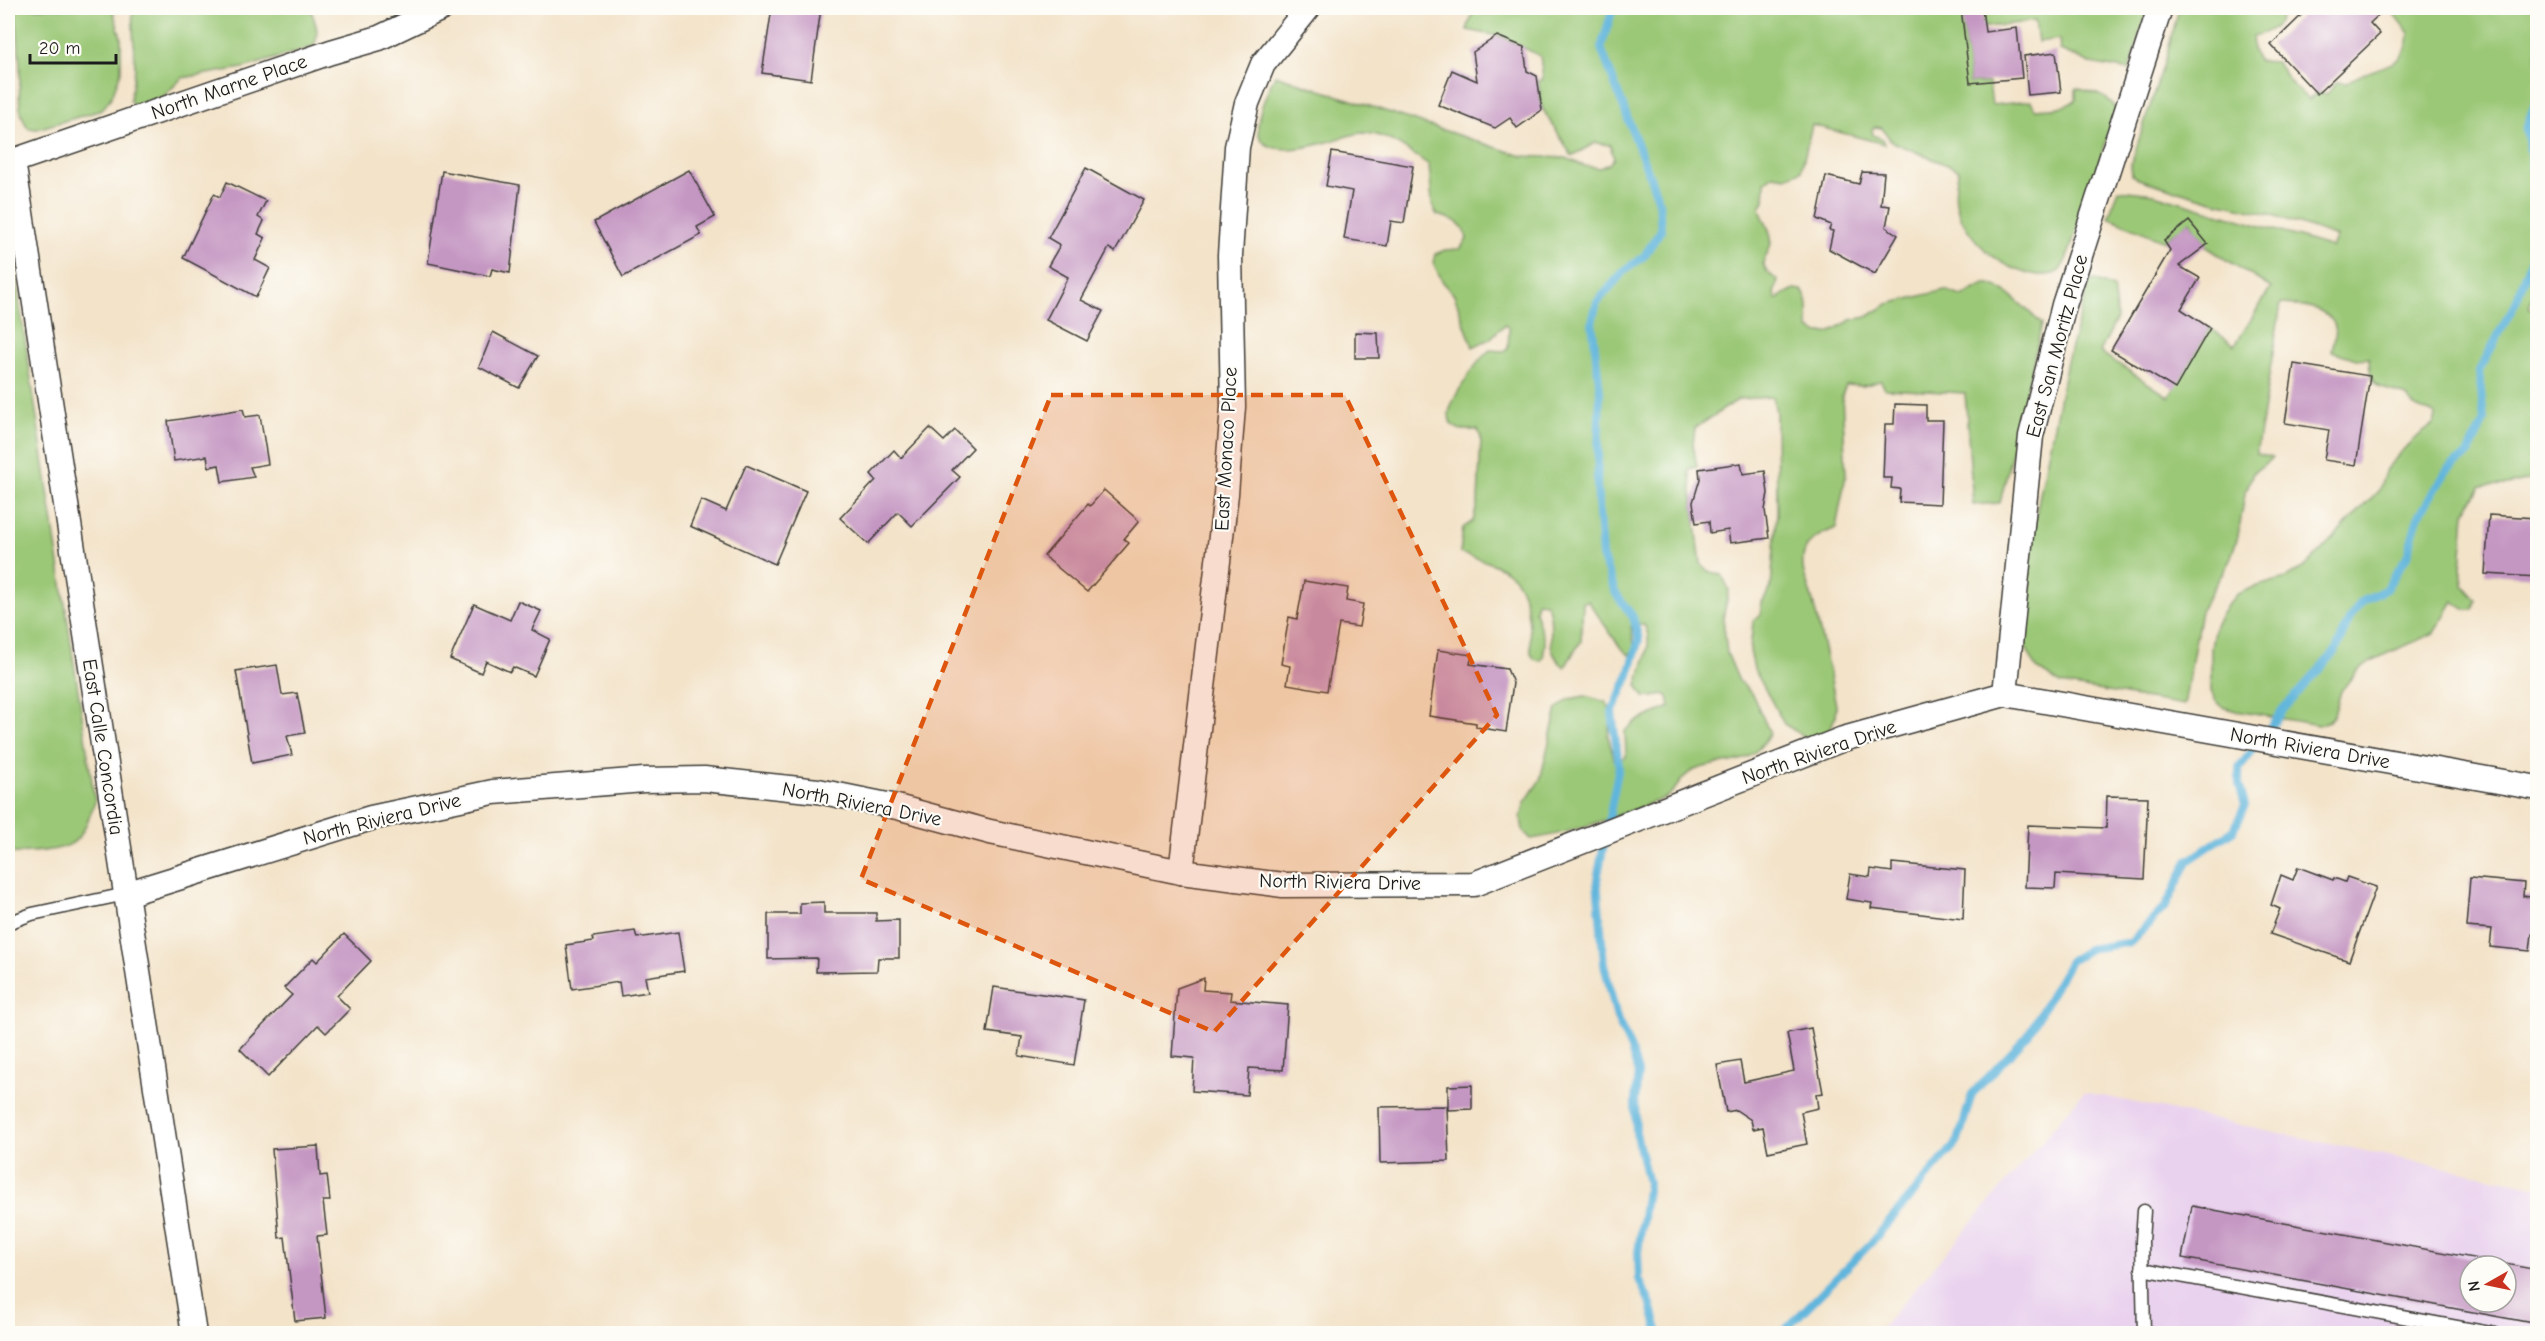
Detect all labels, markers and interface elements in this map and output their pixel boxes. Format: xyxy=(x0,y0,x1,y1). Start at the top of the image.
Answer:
scale bar xyxy=(30,27,116,65)
text: 20 m xyxy=(39,38,80,59)
street label: North Marne Place xyxy=(148,50,310,124)
street label: East San Moritz Place xyxy=(2021,252,2093,440)
street label: East Monaco Place xyxy=(1210,366,1242,532)
street label: East Calle Concordia xyxy=(78,657,128,837)
street label: North Riviera Drive xyxy=(1739,715,1899,789)
street label: North Riviera Drive xyxy=(2228,723,2392,773)
street label: North Riviera Drive xyxy=(780,777,944,831)
street label: North Riviera Drive xyxy=(301,788,463,850)
street label: North Riviera Drive xyxy=(1259,869,1421,895)
north arrow xyxy=(2458,1254,2518,1314)
text: N xyxy=(2464,1280,2484,1293)

